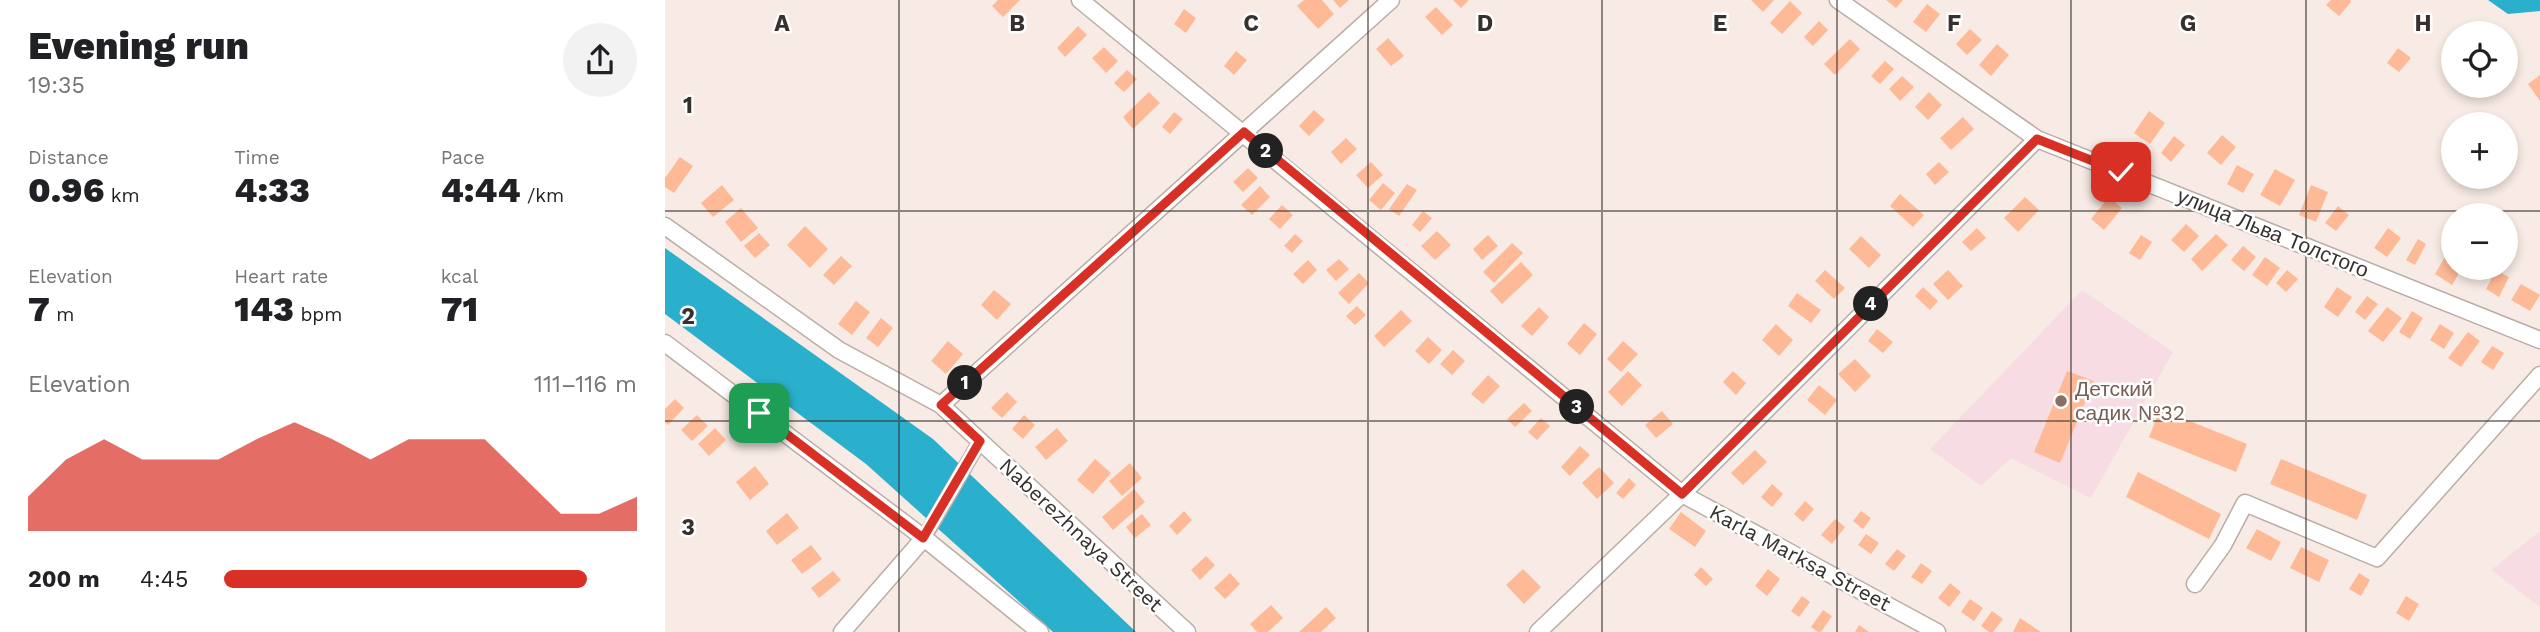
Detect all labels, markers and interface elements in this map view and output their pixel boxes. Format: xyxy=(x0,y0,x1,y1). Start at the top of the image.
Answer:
text: A xyxy=(774,10,790,37)
text: B xyxy=(1009,10,1025,37)
text: C xyxy=(1243,10,1259,37)
text: D xyxy=(1477,10,1493,37)
text: E xyxy=(1713,10,1727,37)
text: F xyxy=(1947,10,1961,37)
text: G xyxy=(2180,10,2196,37)
text: H xyxy=(2414,10,2432,37)
map controls xyxy=(2441,21,2518,280)
button: locate xyxy=(2441,21,2518,98)
button: share xyxy=(563,23,637,97)
text: Evening run xyxy=(28,24,249,68)
text: 19:35 xyxy=(28,72,85,99)
text: 1 xyxy=(683,92,693,119)
button: + xyxy=(2441,112,2518,189)
pin: 2 xyxy=(1249,134,1283,168)
text: 2 xyxy=(1260,139,1271,162)
pin xyxy=(2091,142,2151,202)
text: Distance xyxy=(28,146,109,169)
text: Time xyxy=(234,146,280,169)
text: Pace xyxy=(441,146,485,169)
icon: check xyxy=(2102,153,2140,191)
text: 0.96 xyxy=(28,169,104,211)
text: 4:33 xyxy=(234,169,310,211)
text: 4:44 xyxy=(441,169,521,211)
street label: улица Льва Толстого xyxy=(2174,183,2373,282)
text: km xyxy=(104,184,140,207)
text: /km xyxy=(521,184,564,207)
button: − xyxy=(2441,203,2518,280)
text: Elevation xyxy=(28,265,113,288)
text: Heart rate xyxy=(234,265,328,288)
text: kcal xyxy=(441,265,478,288)
pin: 4 xyxy=(1853,286,1889,322)
text: 7 xyxy=(28,288,50,330)
text: 143 xyxy=(234,288,294,330)
text: 71 xyxy=(441,288,478,330)
text: 4 xyxy=(1864,292,1877,315)
text: m xyxy=(50,303,74,326)
text: bpm xyxy=(294,303,342,326)
text: 2 xyxy=(681,303,695,330)
pin: 1 xyxy=(947,366,983,400)
text: Elevation xyxy=(28,371,131,398)
text: 111–116 m xyxy=(534,371,637,398)
text: 1 xyxy=(960,371,969,394)
place label: Детский садик №32 xyxy=(2075,376,2185,425)
pin xyxy=(729,383,789,443)
pin: 3 xyxy=(1559,390,1595,424)
marker: Детский садик №32 xyxy=(2053,393,2069,409)
icon: arrive xyxy=(740,394,778,432)
text: 3 xyxy=(1571,395,1582,418)
street label: Naberezhnaya Street xyxy=(995,453,1168,617)
street label: Karla Marksa Street xyxy=(1705,499,1895,616)
text: 3 xyxy=(681,514,695,541)
text: 200 m xyxy=(28,566,100,593)
text: 4:45 xyxy=(140,566,188,593)

